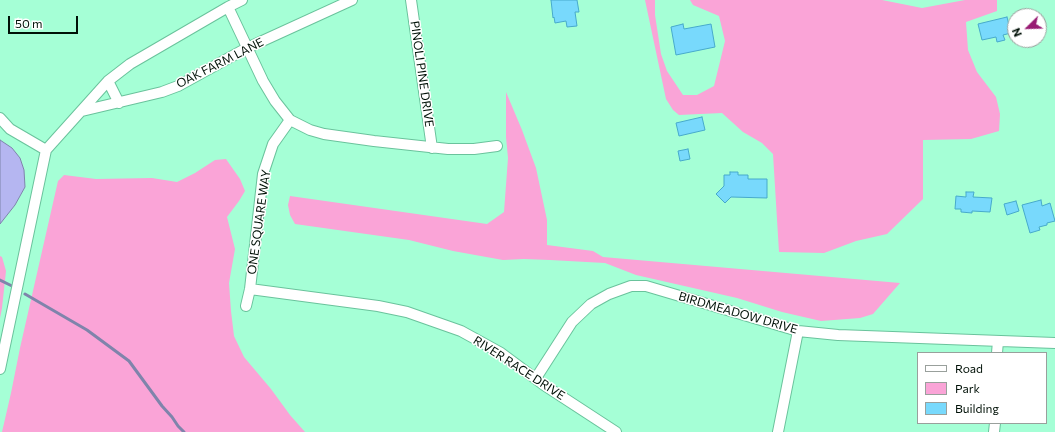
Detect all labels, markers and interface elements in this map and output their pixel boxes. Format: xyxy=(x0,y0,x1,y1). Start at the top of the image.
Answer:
scale bar xyxy=(10,8,80,34)
north arrow xyxy=(1007,8,1047,48)
text: 50 m xyxy=(15,16,43,30)
street label: PINOLI PINE DRIVE xyxy=(407,20,437,128)
text: N xyxy=(1009,26,1024,39)
street label: OAK FARM LANE xyxy=(174,35,266,91)
street label: ONE SQUARE WAY xyxy=(245,169,273,275)
street label: BIRDMEADOW DRIVE xyxy=(677,289,799,337)
street label: RIVER RACE DRIVE xyxy=(471,333,567,403)
legend xyxy=(917,352,1047,424)
text: Road xyxy=(955,361,983,375)
text: Park xyxy=(955,381,980,395)
text: Building xyxy=(955,401,999,415)

